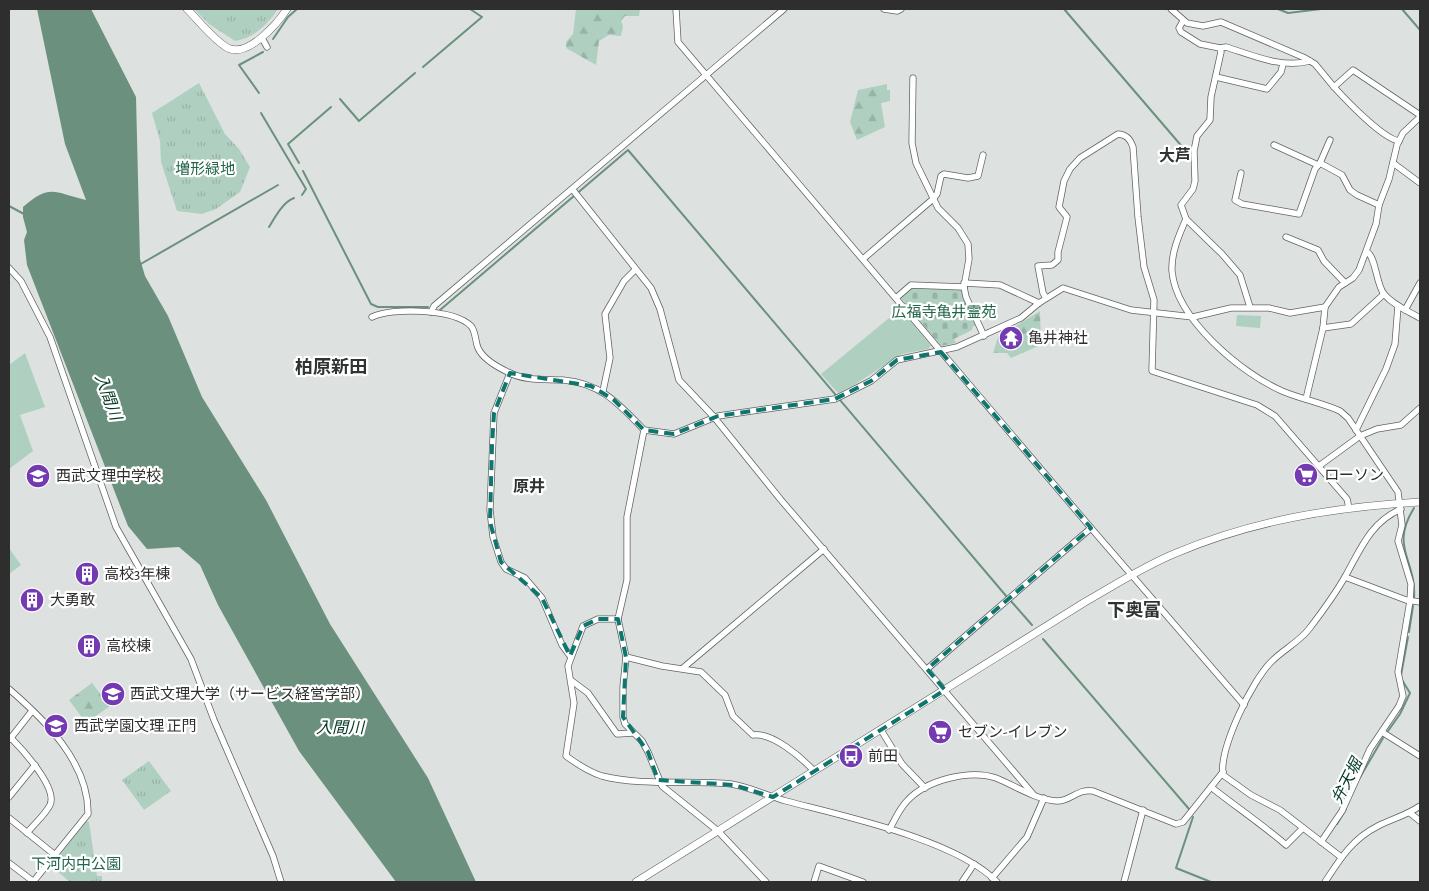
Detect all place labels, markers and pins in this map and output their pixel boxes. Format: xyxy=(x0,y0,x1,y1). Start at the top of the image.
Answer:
temple icon: 亀井神社 xyxy=(998,325,1024,351)
place label: 亀井神社 xyxy=(1028,329,1088,346)
supermarket icon: ローソン xyxy=(1293,462,1319,488)
school or university icon: 西武文理中学校 xyxy=(25,463,51,489)
place label: 西武文理中学校 xyxy=(56,468,161,484)
place label: ローソン xyxy=(1324,468,1384,483)
building icon: 高校3年棟 xyxy=(74,561,100,587)
place label: 高校3年棟 xyxy=(104,565,170,582)
building icon: 大勇敢 xyxy=(19,587,45,613)
place label: 大勇敢 xyxy=(50,592,95,608)
building icon: 高校棟 xyxy=(76,633,102,659)
place label: 高校棟 xyxy=(106,637,151,654)
school or university icon: 西武文理大学（サービス経営学部） xyxy=(100,681,126,707)
place label: 西武文理大学（サービス経営学部） xyxy=(130,686,370,702)
school or university icon: 西武学園文理 正門 xyxy=(43,713,69,739)
place label: 西武学園文理 正門 xyxy=(74,718,196,734)
supermarket icon: セブン-イレブン xyxy=(927,719,953,745)
place label: セブン-イレブン xyxy=(958,724,1068,740)
bus stop icon: 前田 xyxy=(838,743,864,769)
place label: 前田 xyxy=(868,748,898,764)

